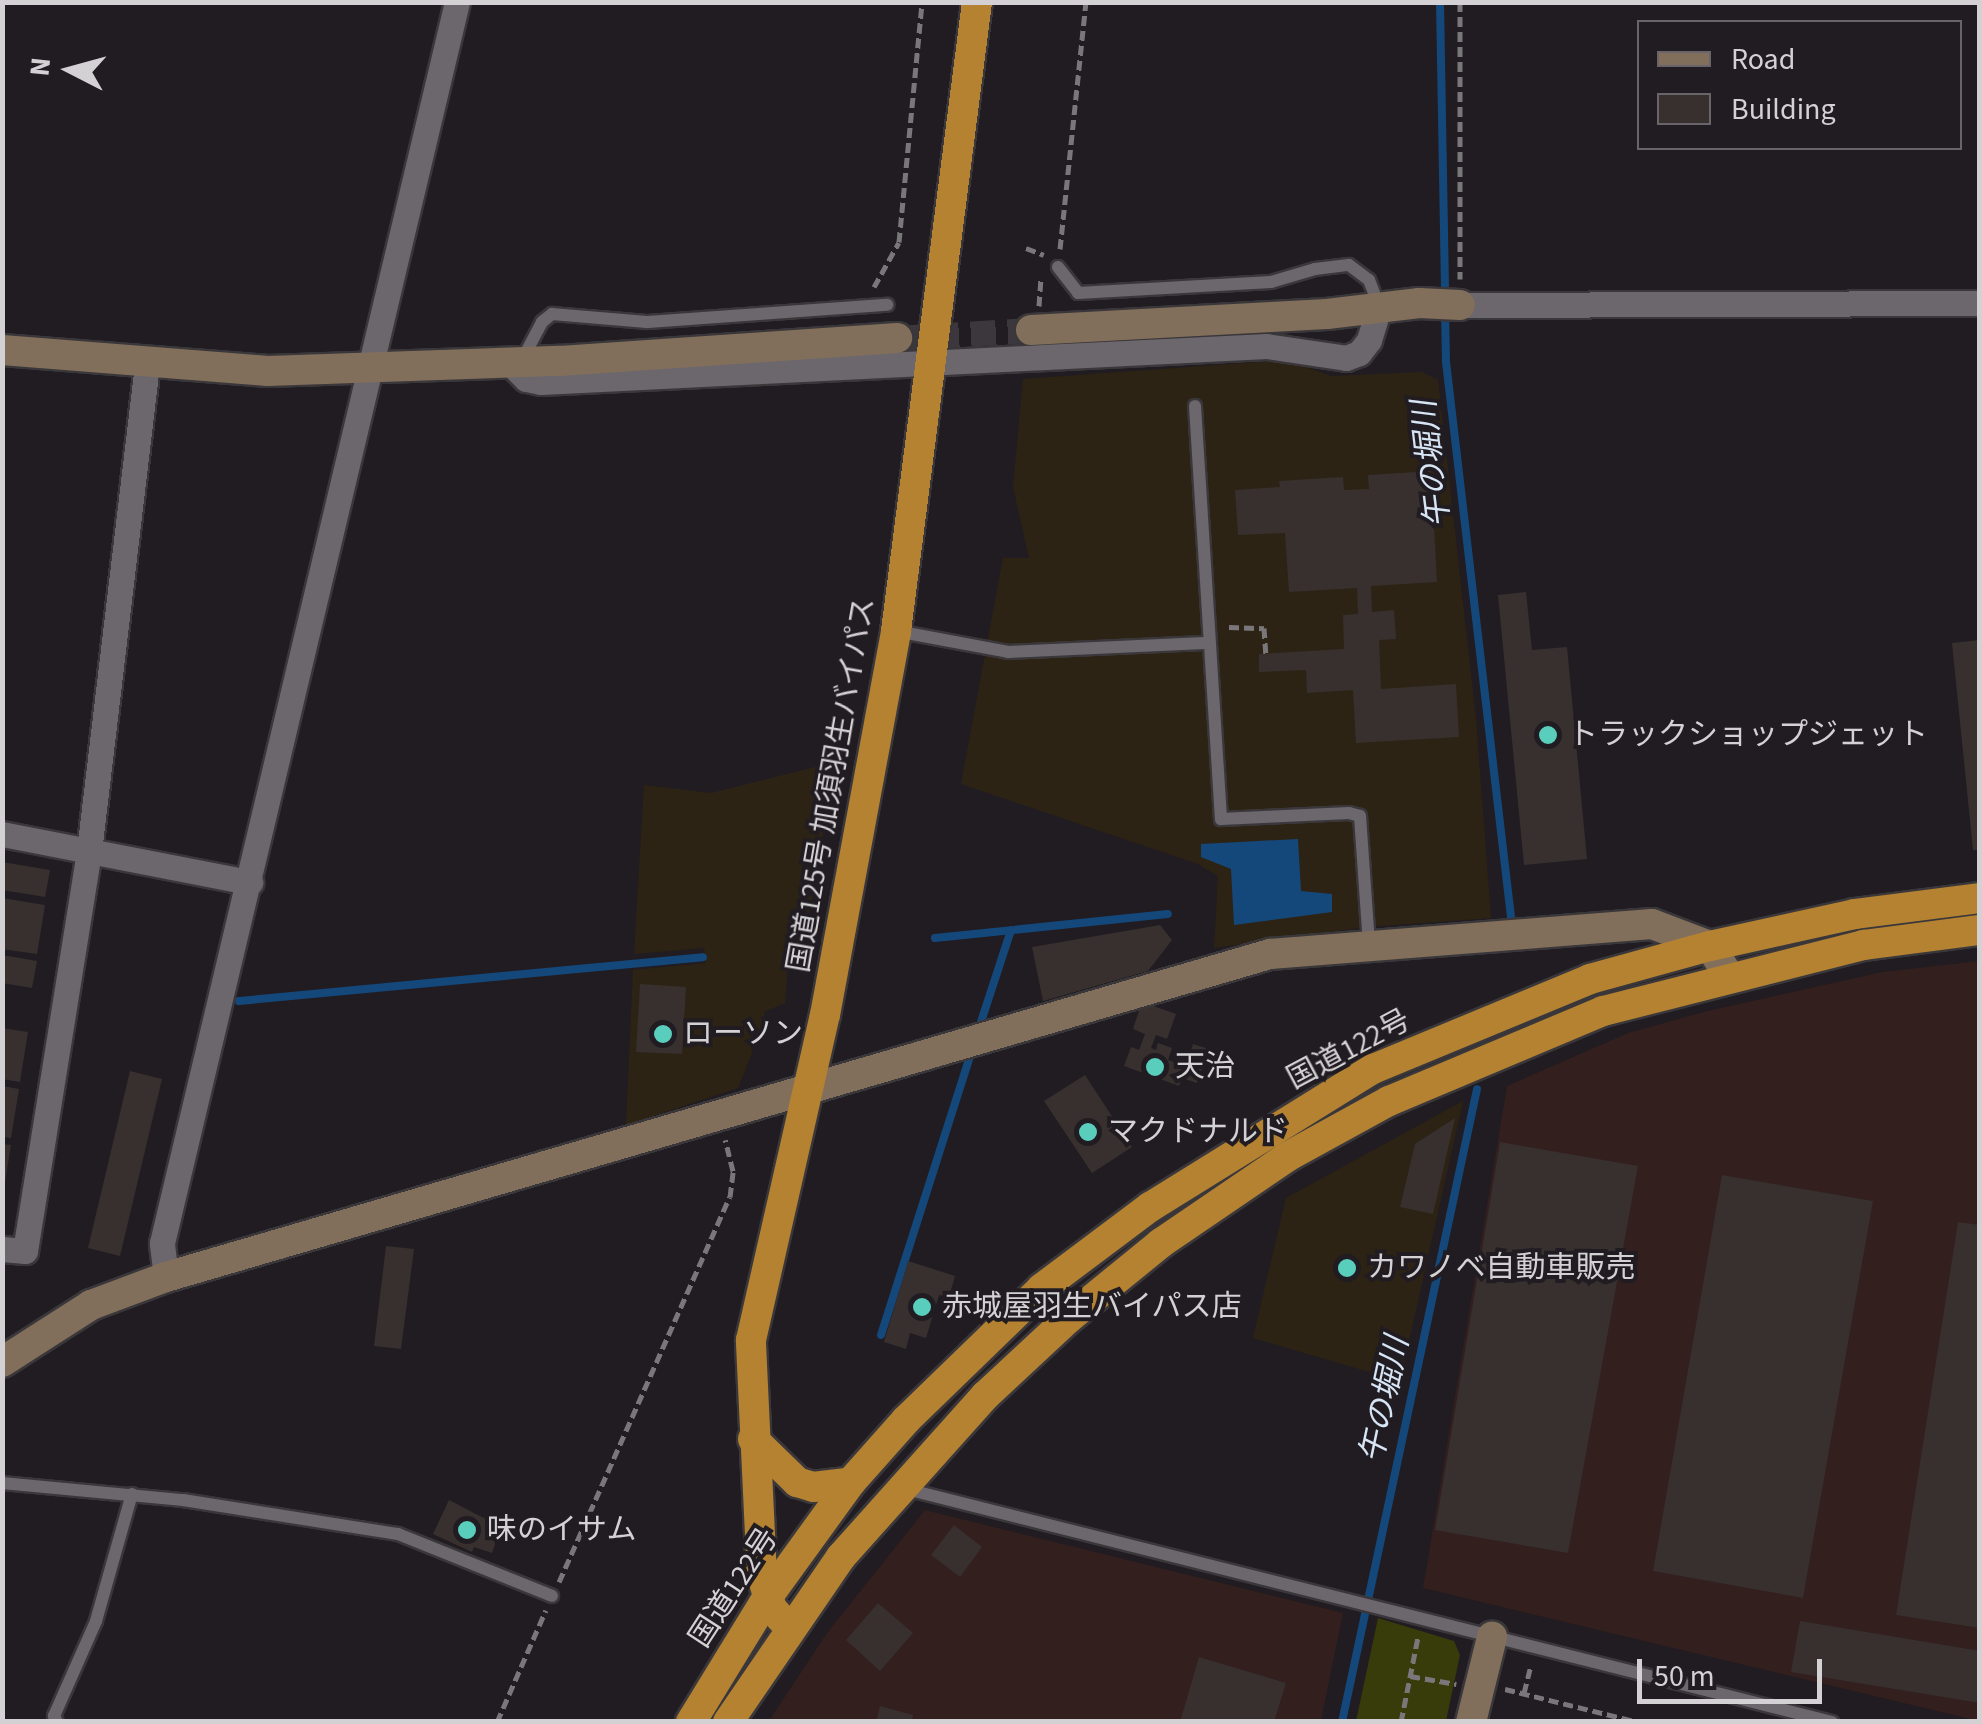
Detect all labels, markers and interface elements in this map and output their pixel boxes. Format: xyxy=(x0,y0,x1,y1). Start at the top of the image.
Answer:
north arrow xyxy=(20,20,120,120)
legend xyxy=(1637,20,1962,150)
text: Road xyxy=(1731,38,1795,81)
text: N xyxy=(19,56,61,78)
text: Building xyxy=(1731,88,1836,131)
water label: 午の堀川 xyxy=(1405,398,1459,530)
street label: 国道125号 加須羽生バイパス xyxy=(781,594,883,976)
place label: トラックショップジェット xyxy=(1568,717,1928,753)
marker: トラックショップジェット xyxy=(1537,724,1559,746)
street label: 国道122号 xyxy=(1281,1002,1417,1098)
place label: ローソン xyxy=(683,1016,803,1052)
marker: ローソン xyxy=(652,1023,674,1045)
place label: 天治 xyxy=(1175,1049,1235,1085)
marker: 天治 xyxy=(1144,1056,1166,1078)
place label: マクドナルド xyxy=(1108,1114,1288,1150)
marker: マクドナルド xyxy=(1077,1121,1099,1143)
place label: カワノベ自動車販売 xyxy=(1367,1250,1637,1286)
marker: カワノベ自動車販売 xyxy=(1336,1257,1358,1279)
place label: 赤城屋羽生バイパス店 xyxy=(942,1289,1242,1325)
marker: 赤城屋羽生バイパス店 xyxy=(911,1296,933,1318)
water label: 午の堀川 xyxy=(1353,1333,1417,1467)
place label: 味のイサム xyxy=(487,1512,637,1548)
marker: 味のイサム xyxy=(456,1519,478,1541)
street label: 国道122号 xyxy=(682,1522,786,1654)
scale bar xyxy=(1642,1639,1827,1701)
text: 50 m xyxy=(1654,1655,1715,1698)

